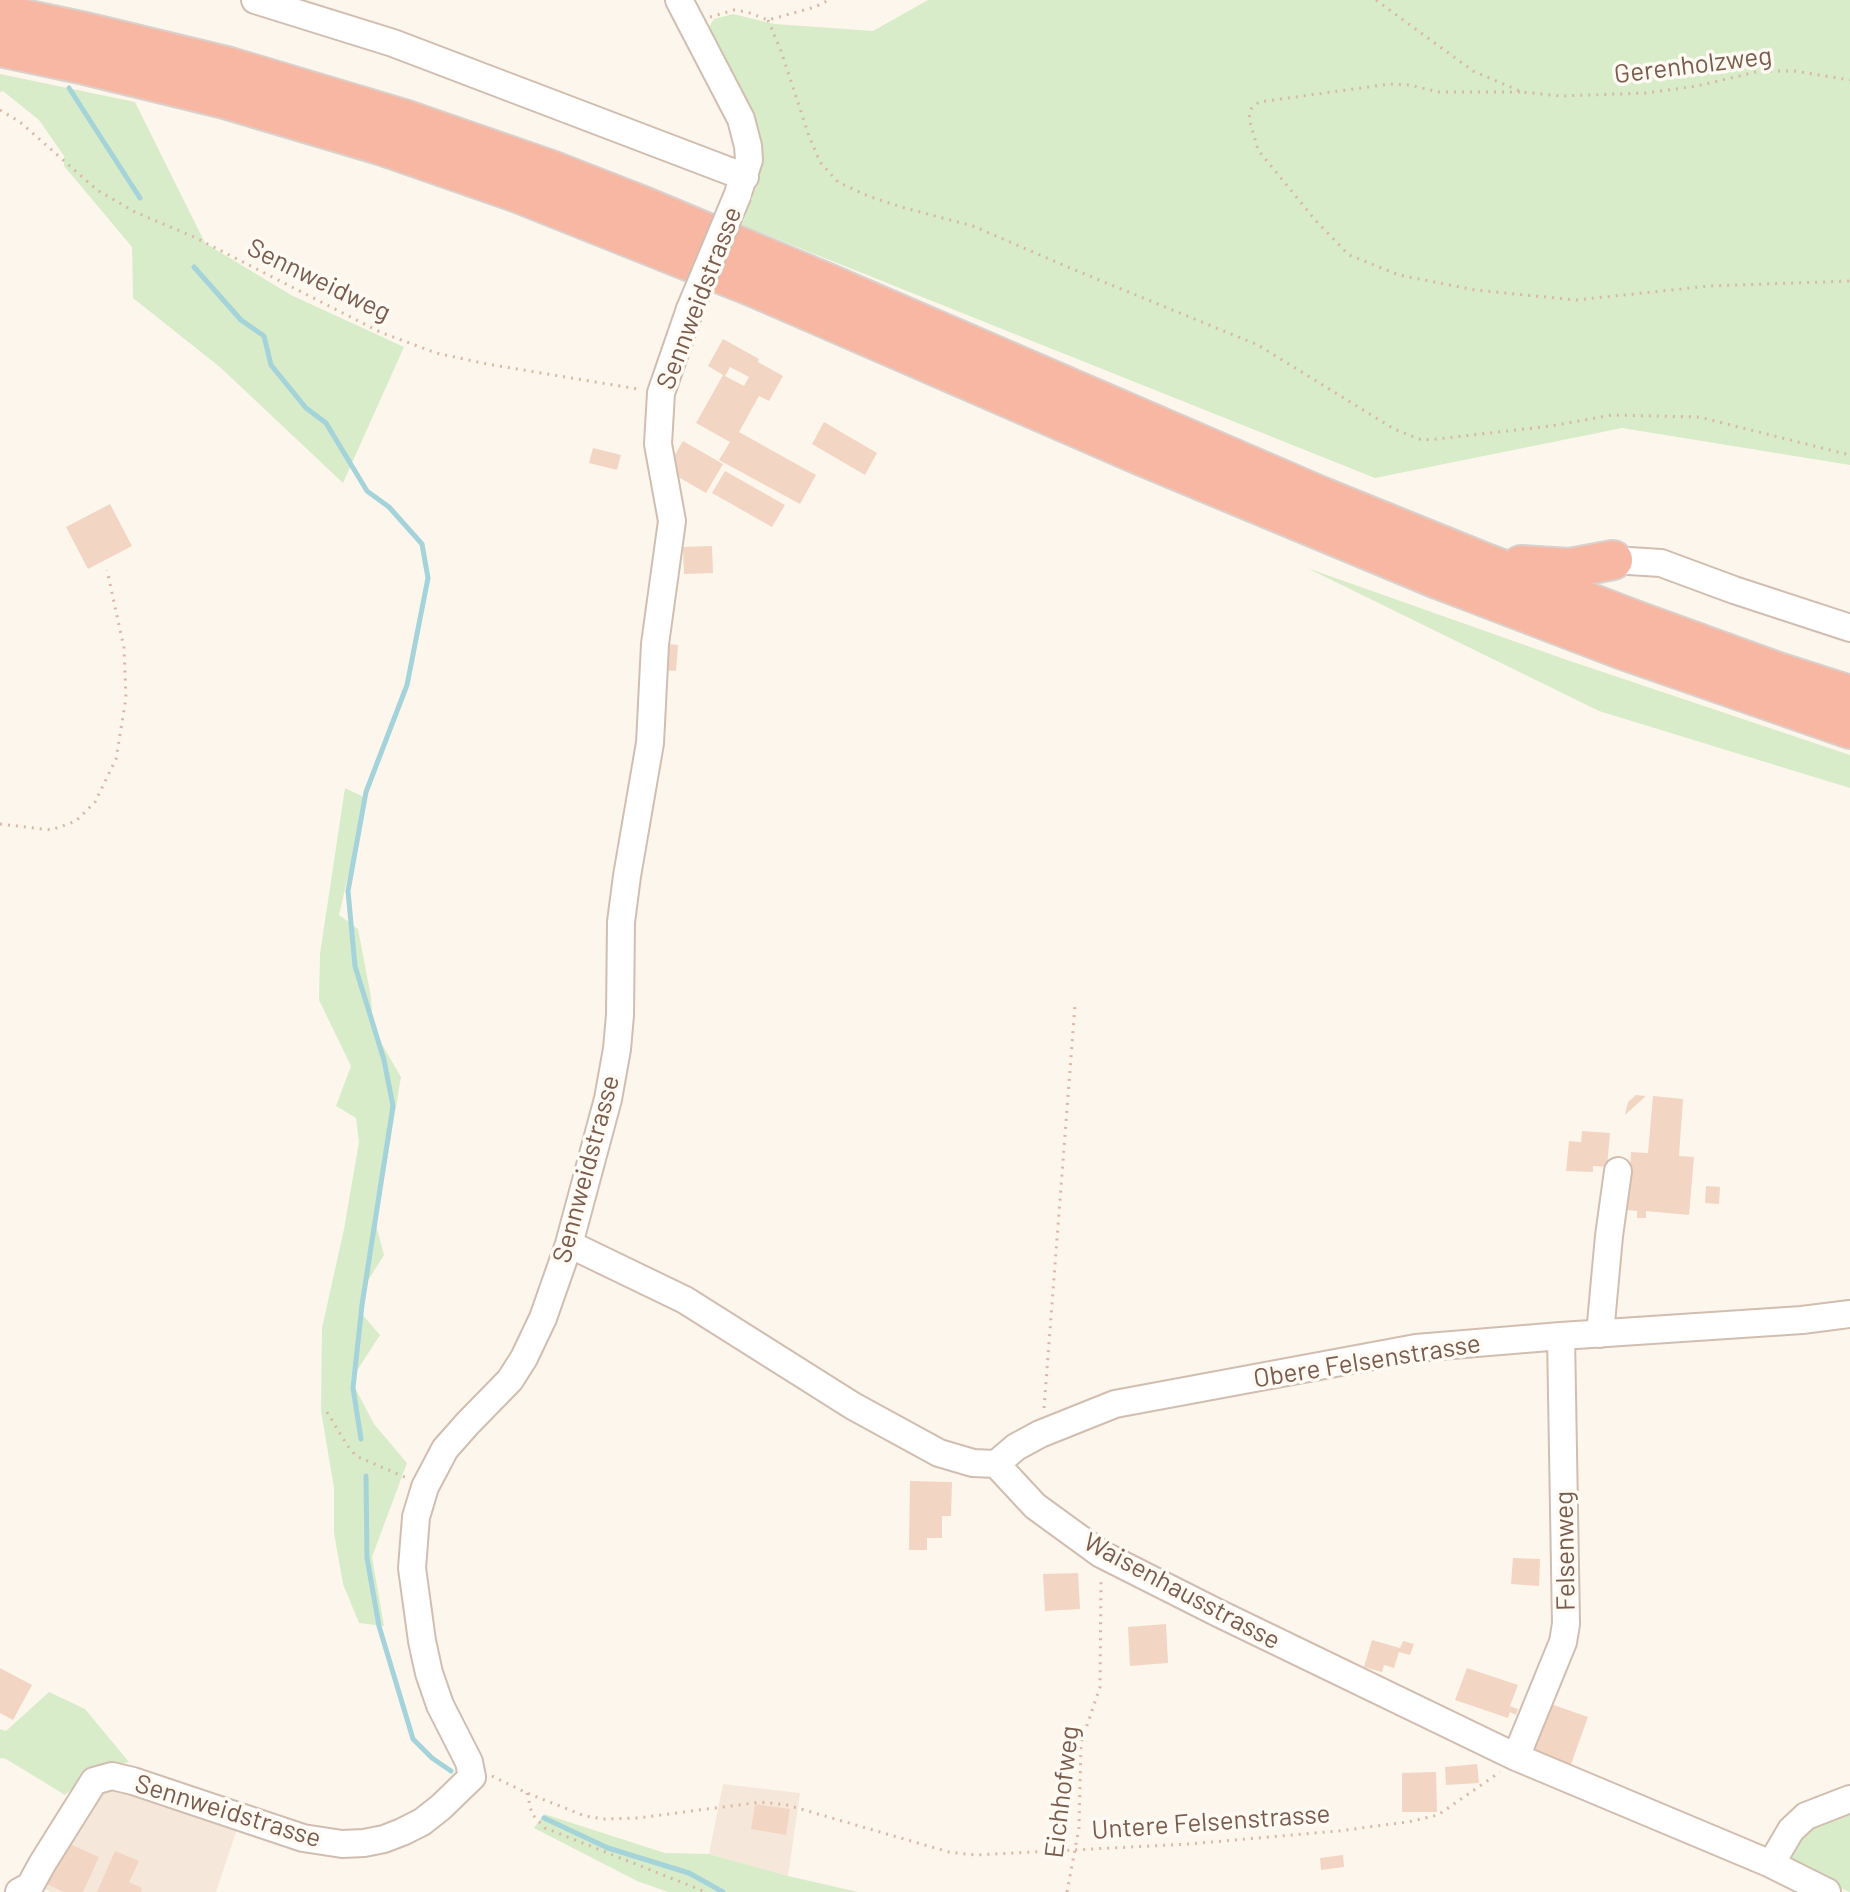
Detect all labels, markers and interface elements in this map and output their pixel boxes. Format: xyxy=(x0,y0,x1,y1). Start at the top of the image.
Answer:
street label: Gerenholzweg xyxy=(1612,40,1774,90)
street label: Sennweidstrasse xyxy=(650,202,748,394)
street label: Sennweidweg xyxy=(242,232,396,328)
street label: Sennweidstrasse xyxy=(546,1072,626,1266)
street label: Obere Felsenstrasse xyxy=(1251,1328,1483,1394)
street label: Felsenweg xyxy=(1548,1491,1582,1611)
street label: Waisenhausstrasse xyxy=(1078,1526,1286,1656)
street label: Eichhofweg xyxy=(1038,1724,1086,1860)
street label: Sennweidstrasse xyxy=(131,1768,325,1854)
street label: Untere Felsenstrasse xyxy=(1091,1798,1331,1846)

